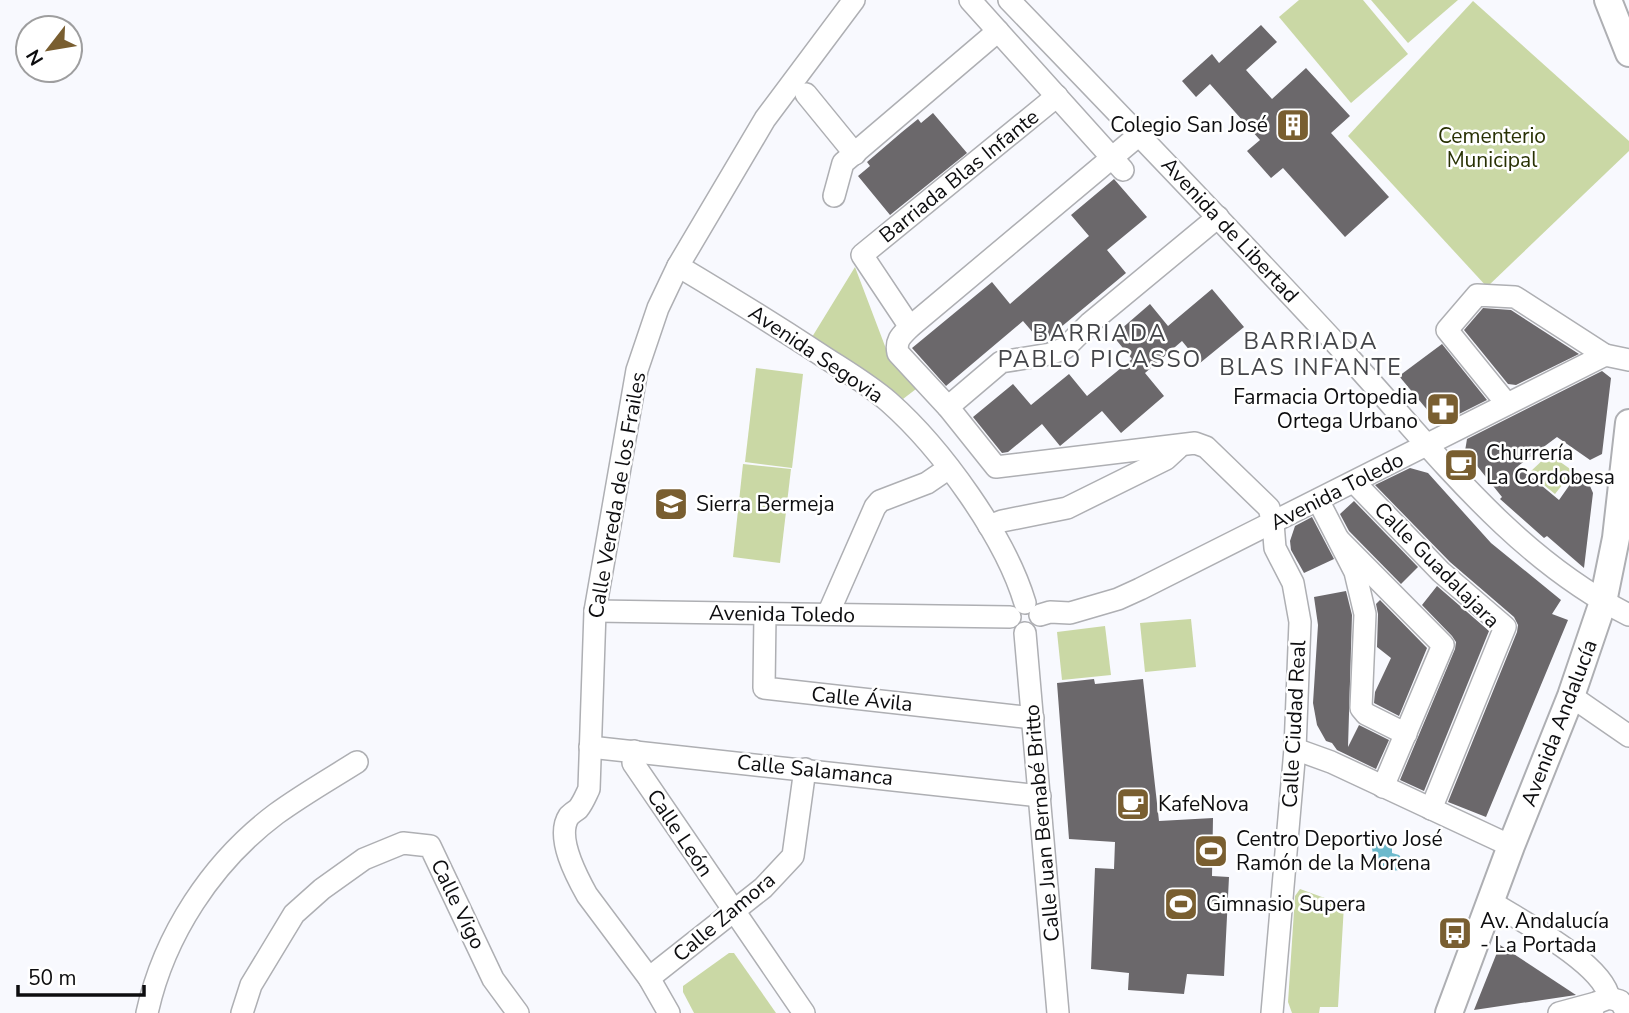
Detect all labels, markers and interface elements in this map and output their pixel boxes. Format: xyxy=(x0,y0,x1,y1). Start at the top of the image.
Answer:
north arrow xyxy=(14,14,84,84)
text: N xyxy=(20,44,50,70)
street label: Barriada Blas Infante xyxy=(873,103,1045,249)
building icon: Colegio San José xyxy=(1274,106,1312,144)
place label: Colegio San José xyxy=(1110,111,1268,139)
park label: Cementerio Municipal xyxy=(1438,122,1546,174)
street label: Avenida de Libertad xyxy=(1155,151,1305,309)
street label: Avenida Segovia xyxy=(743,299,889,409)
district label: BARRIADA PABLO PICASSO xyxy=(998,318,1202,375)
district label: BARRIADA BLAS INFANTE xyxy=(1219,326,1403,383)
street label: Calle Vereda de los Frailes xyxy=(582,370,652,620)
place label: Farmacia Ortopedia Ortega Urbano xyxy=(1233,383,1418,435)
pharmacy icon: Farmacia Ortopedia Ortega Urbano xyxy=(1424,390,1462,428)
place label: Churrería La Cordobesa xyxy=(1486,439,1615,491)
street label: Avenida Toledo xyxy=(1266,445,1408,537)
cafe icon: Churrería La Cordobesa xyxy=(1442,446,1480,484)
school or university icon: Sierra Bermeja xyxy=(652,485,690,523)
place label: Sierra Bermeja xyxy=(696,490,835,518)
street label: Calle Guadalajara xyxy=(1368,496,1506,634)
street label: Avenida Toledo xyxy=(709,599,855,629)
street label: Avenida Andalucía xyxy=(1514,636,1604,810)
street label: Calle Ciudad Real xyxy=(1276,639,1312,809)
street label: Calle Ávila xyxy=(810,680,914,718)
street label: Calle Juan Bernabé Britto xyxy=(1018,703,1066,943)
street label: Calle Salamanca xyxy=(735,748,895,792)
street label: Calle León xyxy=(640,784,720,882)
cafe icon: KafeNova xyxy=(1114,785,1152,823)
place label: KafeNova xyxy=(1158,790,1249,818)
place label: Centro Deportivo José Ramón de la Morena xyxy=(1236,825,1443,877)
sports icon: Centro Deportivo José Ramón de la Morena xyxy=(1192,832,1230,870)
street label: Calle Vigo xyxy=(424,854,492,954)
street label: Calle Zamora xyxy=(667,866,781,968)
sports icon: Gimnasio Supera xyxy=(1162,885,1200,923)
place label: Gimnasio Supera xyxy=(1206,890,1366,918)
place label: Av. Andalucía - La Portada xyxy=(1480,907,1609,959)
bus stop icon: Av. Andalucía - La Portada xyxy=(1436,914,1474,952)
scale bar xyxy=(18,954,144,998)
text: 50 m xyxy=(28,964,77,992)

